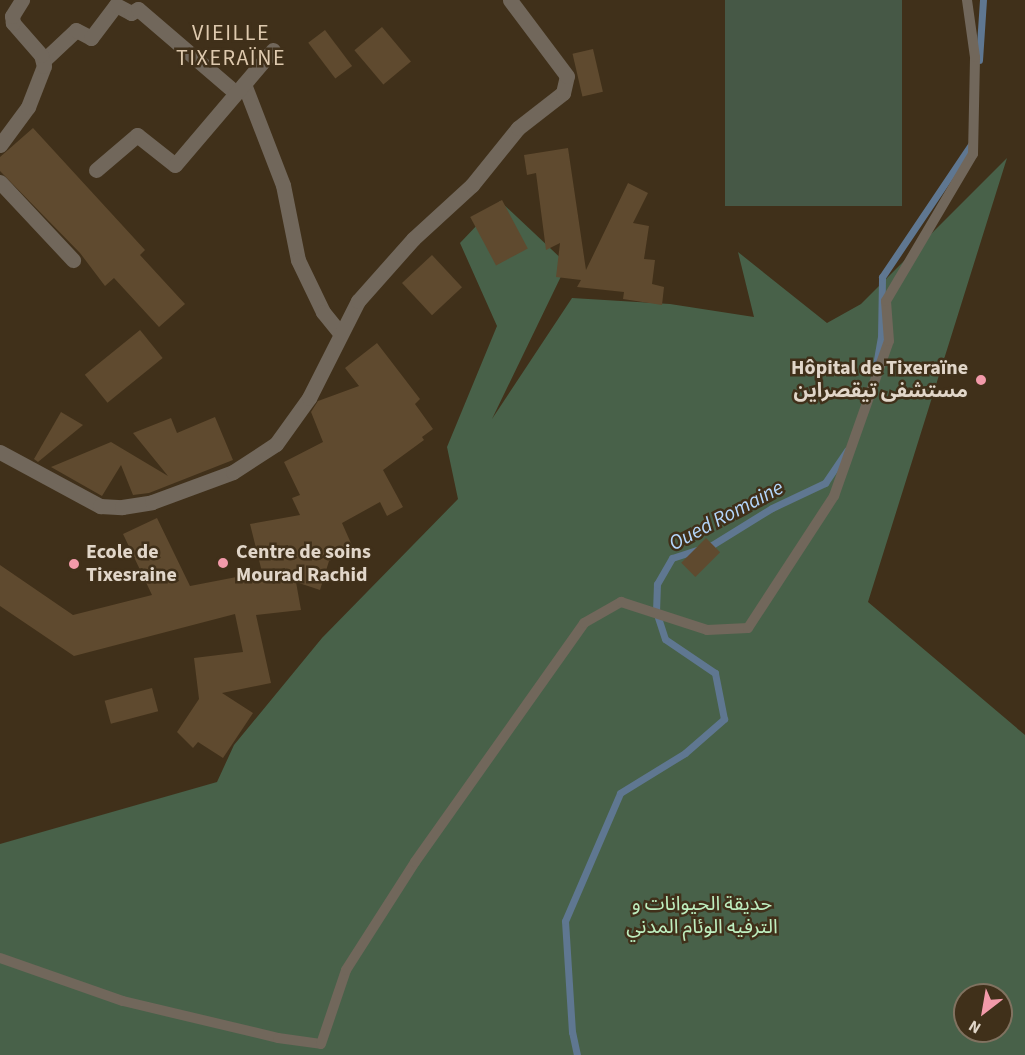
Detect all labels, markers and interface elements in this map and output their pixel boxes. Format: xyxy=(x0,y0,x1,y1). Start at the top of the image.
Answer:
district label: VIEILLE TIXERAÏNE xyxy=(176,20,286,72)
place label: Hôpital de Tixeraïne مستشفى تيقصراين xyxy=(791,356,968,403)
marker: Hôpital de Tixeraïne مستشفى تيقصراين xyxy=(972,371,990,389)
water label: Oued Romaine xyxy=(664,474,788,556)
place label: Ecole de Tixesraine xyxy=(86,540,177,587)
place label: Centre de soins Mourad Rachid xyxy=(236,540,371,587)
marker: Centre de soins Mourad Rachid xyxy=(214,554,232,572)
marker: Ecole de Tixesraine xyxy=(67,557,81,571)
park label: حديقة الحيوانات و الترفيه الوئام المدني xyxy=(626,893,778,940)
north arrow xyxy=(953,983,1013,1043)
text: N xyxy=(965,1015,985,1039)

